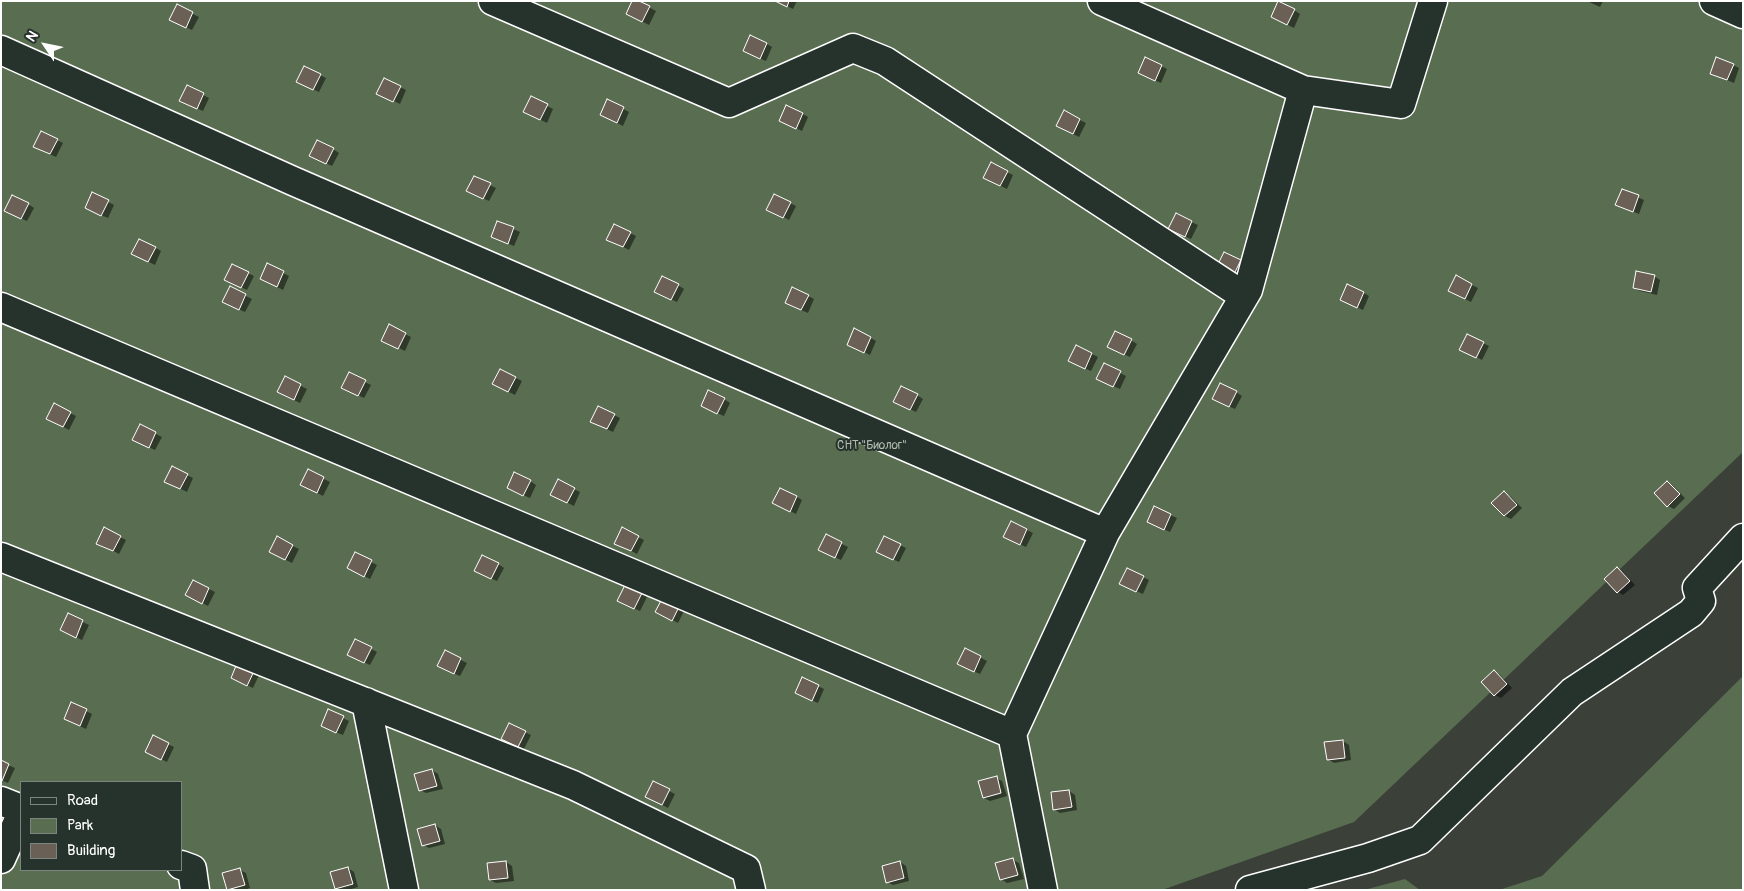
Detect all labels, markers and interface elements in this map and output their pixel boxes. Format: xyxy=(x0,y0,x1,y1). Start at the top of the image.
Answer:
north arrow xyxy=(20,20,70,70)
text: N xyxy=(22,28,42,45)
park label: СНТ "Биолог" xyxy=(837,439,907,453)
legend xyxy=(20,781,182,871)
text: Road xyxy=(67,791,98,810)
text: Park xyxy=(67,816,93,835)
text: Building xyxy=(67,841,115,860)

